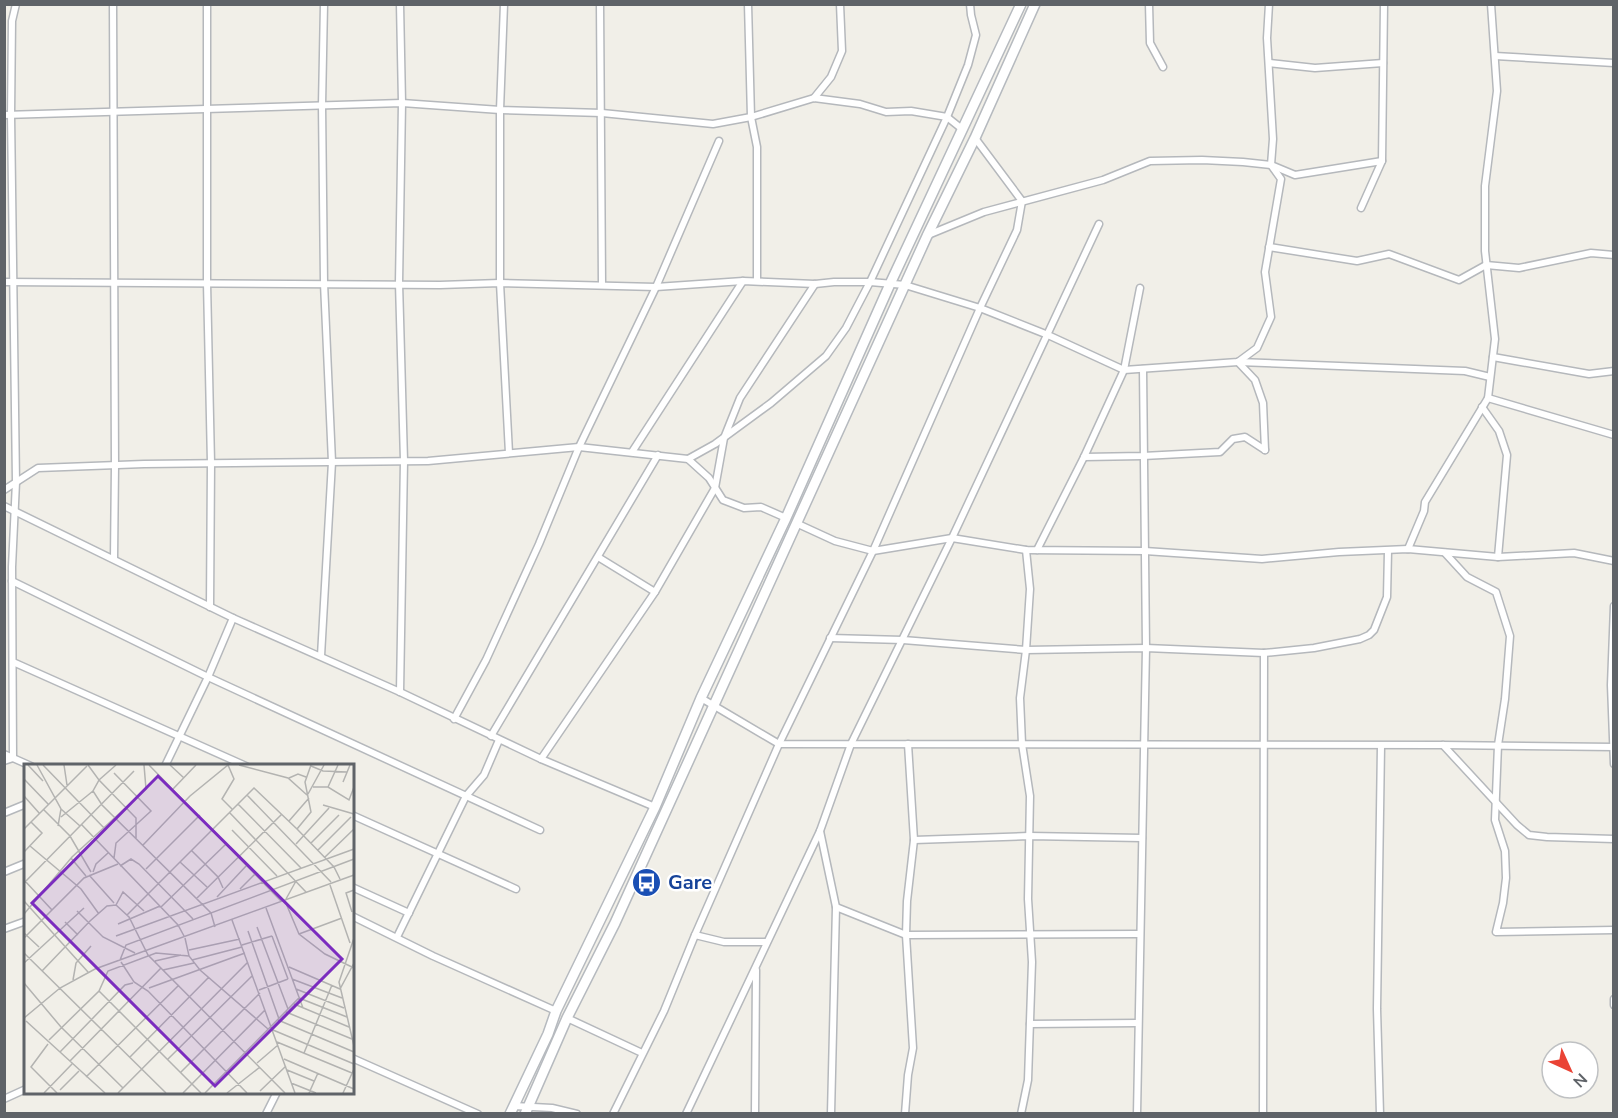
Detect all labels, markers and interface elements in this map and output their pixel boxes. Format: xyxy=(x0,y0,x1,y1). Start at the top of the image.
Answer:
inset map xyxy=(24,764,354,1094)
bus stop icon: Gare xyxy=(631,866,663,898)
place label: Gare xyxy=(668,869,712,896)
north arrow xyxy=(1540,1040,1600,1100)
text: N xyxy=(1568,1068,1592,1092)

